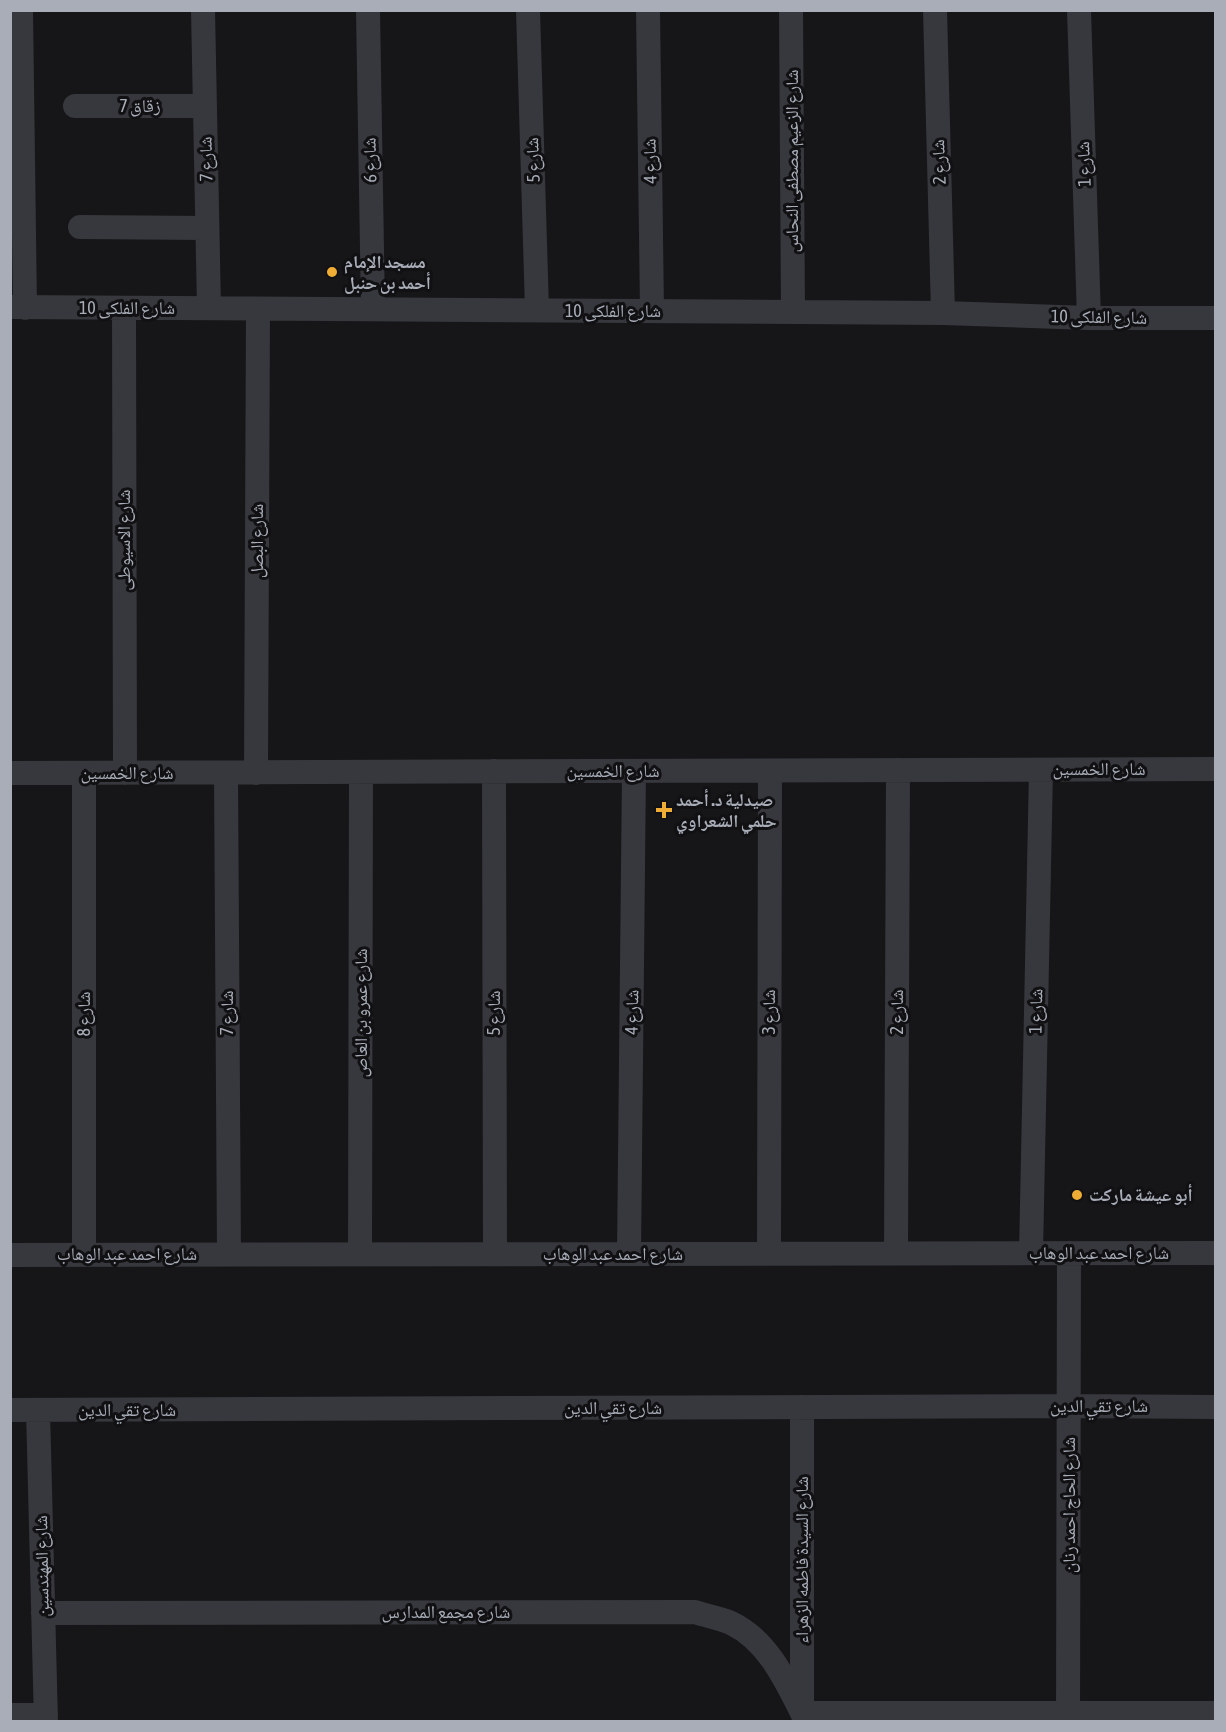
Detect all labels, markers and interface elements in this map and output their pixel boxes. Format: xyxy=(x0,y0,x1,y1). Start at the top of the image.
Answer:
street label: شارع الزعيم مصطفى النحاس xyxy=(781,69,804,253)
street label: زقاق 7 xyxy=(119,95,161,117)
street label: شارع 7 xyxy=(195,136,217,182)
street label: شارع 6 xyxy=(359,137,381,183)
street label: شارع 5 xyxy=(521,137,545,183)
street label: شارع 4 xyxy=(639,138,661,184)
street label: شارع 2 xyxy=(927,139,951,185)
street label: شارع 1 xyxy=(1072,141,1096,187)
place label: مسجد الإمام أحمد بن حنبل xyxy=(344,251,431,294)
marker: مسجد الإمام أحمد بن حنبل xyxy=(325,265,339,279)
street label: شارع الفلكى 10 xyxy=(79,297,175,319)
street label: شارع الفلكى 10 xyxy=(565,300,661,322)
street label: شارع الفلكى 10 xyxy=(1051,305,1147,329)
street label: شارع الاسيوطى xyxy=(113,489,135,591)
street label: شارع البصل xyxy=(246,504,268,578)
street label: شارع الخمسين xyxy=(1052,758,1146,780)
street label: شارع الخمسين xyxy=(566,760,660,782)
street label: شارع الخمسين xyxy=(80,762,174,784)
place label: صيدلية د. أحمد حلمي الشعراوي xyxy=(676,789,777,835)
marker: صيدلية د. أحمد حلمي الشعراوي xyxy=(657,803,671,817)
street label: شارع عمرو بن العاص xyxy=(350,948,372,1078)
street label: شارع 1 xyxy=(1025,988,1047,1034)
street label: شارع 4 xyxy=(621,989,643,1035)
street label: شارع 3 xyxy=(758,989,780,1035)
street label: شارع 2 xyxy=(886,989,908,1035)
street label: شارع 7 xyxy=(216,990,238,1036)
street label: شارع 5 xyxy=(483,990,505,1036)
street label: شارع 8 xyxy=(73,991,95,1037)
place label: أبو عيشة ماركت xyxy=(1089,1184,1193,1206)
marker: أبو عيشة ماركت xyxy=(1070,1188,1084,1202)
street label: شارع احمد عبد الوهاب xyxy=(1029,1242,1169,1264)
street label: شارع احمد عبد الوهاب xyxy=(57,1243,197,1265)
street label: شارع احمد عبد الوهاب xyxy=(543,1243,683,1265)
street label: شارع تقي الدين xyxy=(1050,1395,1148,1421)
street label: شارع تقي الدين xyxy=(564,1397,662,1423)
street label: شارع تقي الدين xyxy=(78,1399,176,1425)
street label: شارع الحاج احمد رنان xyxy=(1058,1437,1081,1573)
street label: شارع السيدة فاطمه الزهراء xyxy=(791,1476,813,1644)
street label: شارع المهندسين xyxy=(30,1515,54,1617)
street label: شارع مجمع المدارس xyxy=(382,1601,510,1624)

